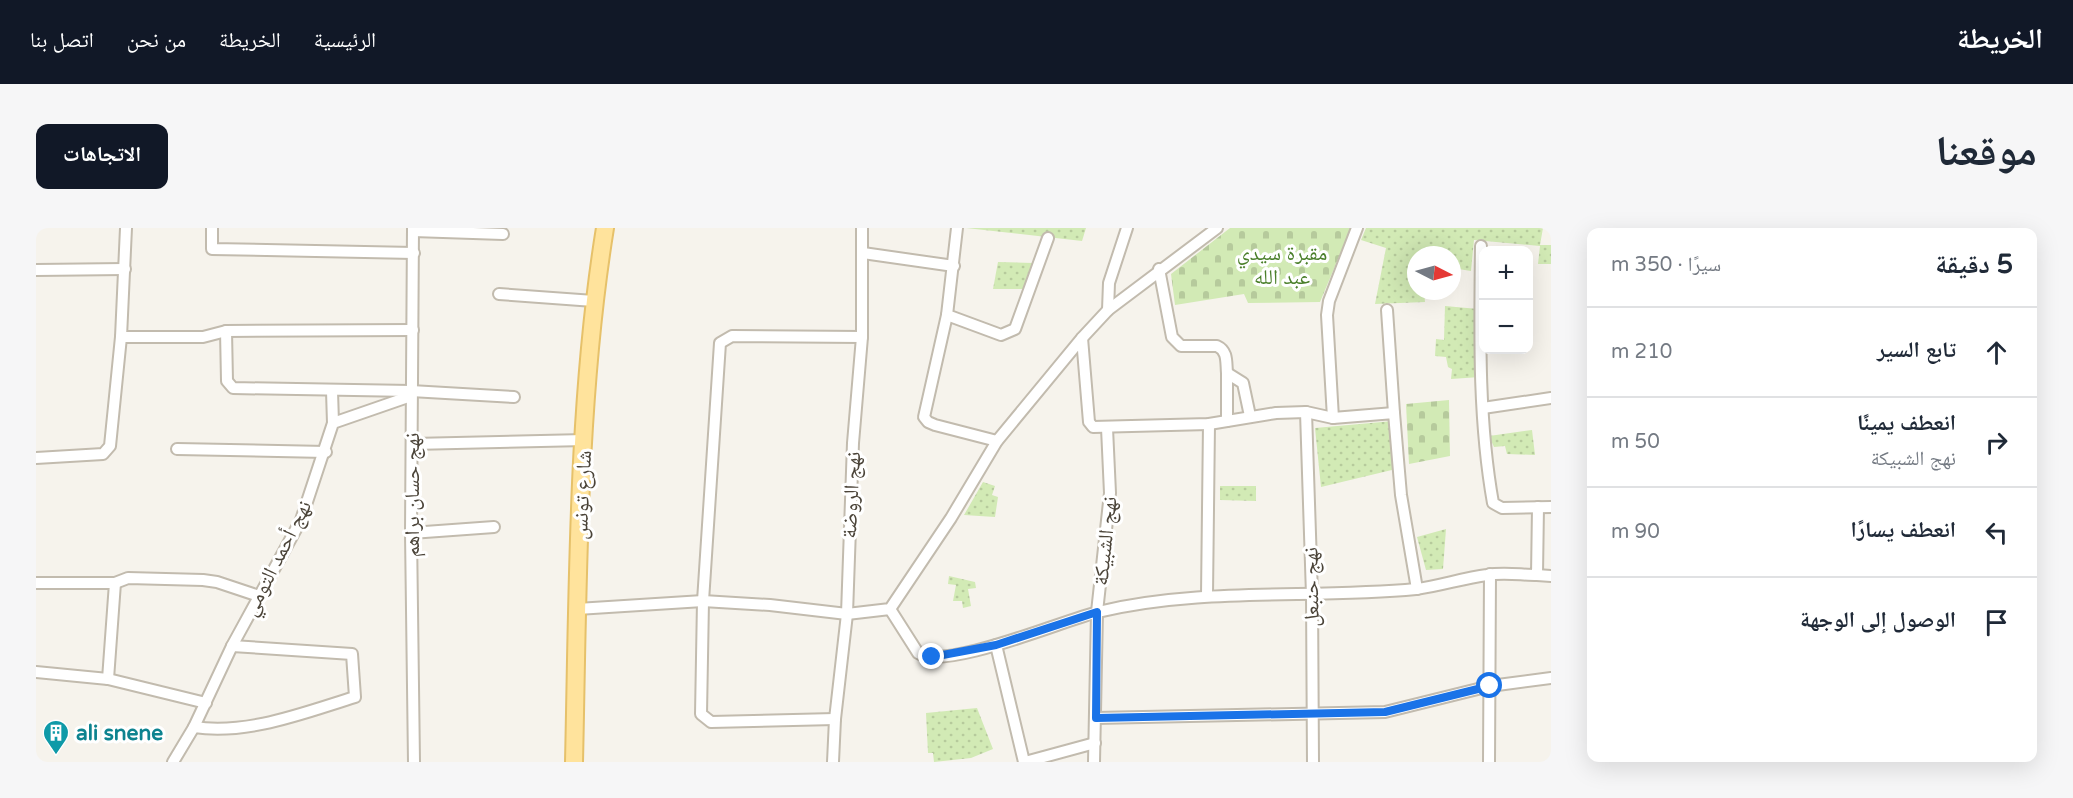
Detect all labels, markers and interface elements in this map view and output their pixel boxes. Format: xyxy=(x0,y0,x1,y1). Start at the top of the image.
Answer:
text: الخريطة xyxy=(1957,22,2043,56)
text: اتصل بنا xyxy=(30,28,94,53)
text: من نحن xyxy=(127,28,186,53)
text: الخريطة xyxy=(219,28,281,53)
text: الرئيسية xyxy=(314,28,376,53)
button: الاتجاهات xyxy=(36,124,168,189)
text: موقعنا xyxy=(1936,126,2037,177)
park label: مقبرة سيدي عبد الله xyxy=(1237,241,1327,290)
north arrow xyxy=(1407,246,1461,300)
map controls xyxy=(1479,246,1533,354)
button: + xyxy=(1479,246,1533,300)
text: 5 دقيقة xyxy=(1935,249,2013,280)
text: سيرًا · 350 m xyxy=(1611,253,1721,277)
button: − xyxy=(1479,300,1533,354)
icon: ahead xyxy=(1980,336,2013,369)
text: تابع السير xyxy=(1877,337,1956,363)
text: 210 m xyxy=(1611,340,1672,364)
text: انعطف يمينًا xyxy=(1857,410,1956,436)
icon: right xyxy=(1980,426,2013,459)
text: 50 m xyxy=(1611,430,1660,454)
street label: نهج حسان براهم xyxy=(400,433,426,557)
text: نهج الشبيكة xyxy=(1871,447,1956,471)
street label: شارع تونس xyxy=(568,450,597,540)
street label: نهج الروضة xyxy=(837,451,866,539)
street label: نهج الشبيكة xyxy=(1088,495,1123,587)
street label: نهج أحمد التومي xyxy=(237,496,320,622)
icon: left xyxy=(1980,516,2013,549)
text: انعطف يسارًا xyxy=(1851,517,1956,543)
text: 90 m xyxy=(1611,520,1660,544)
street label: نهج حنبعل xyxy=(1298,547,1325,627)
icon: arrive xyxy=(1980,606,2013,639)
text: الوصول إلى الوجهة xyxy=(1800,607,1956,633)
route end xyxy=(918,643,944,669)
route start xyxy=(1476,672,1502,698)
building icon: ali snene xyxy=(41,718,71,756)
place label: ali snene xyxy=(76,721,163,746)

